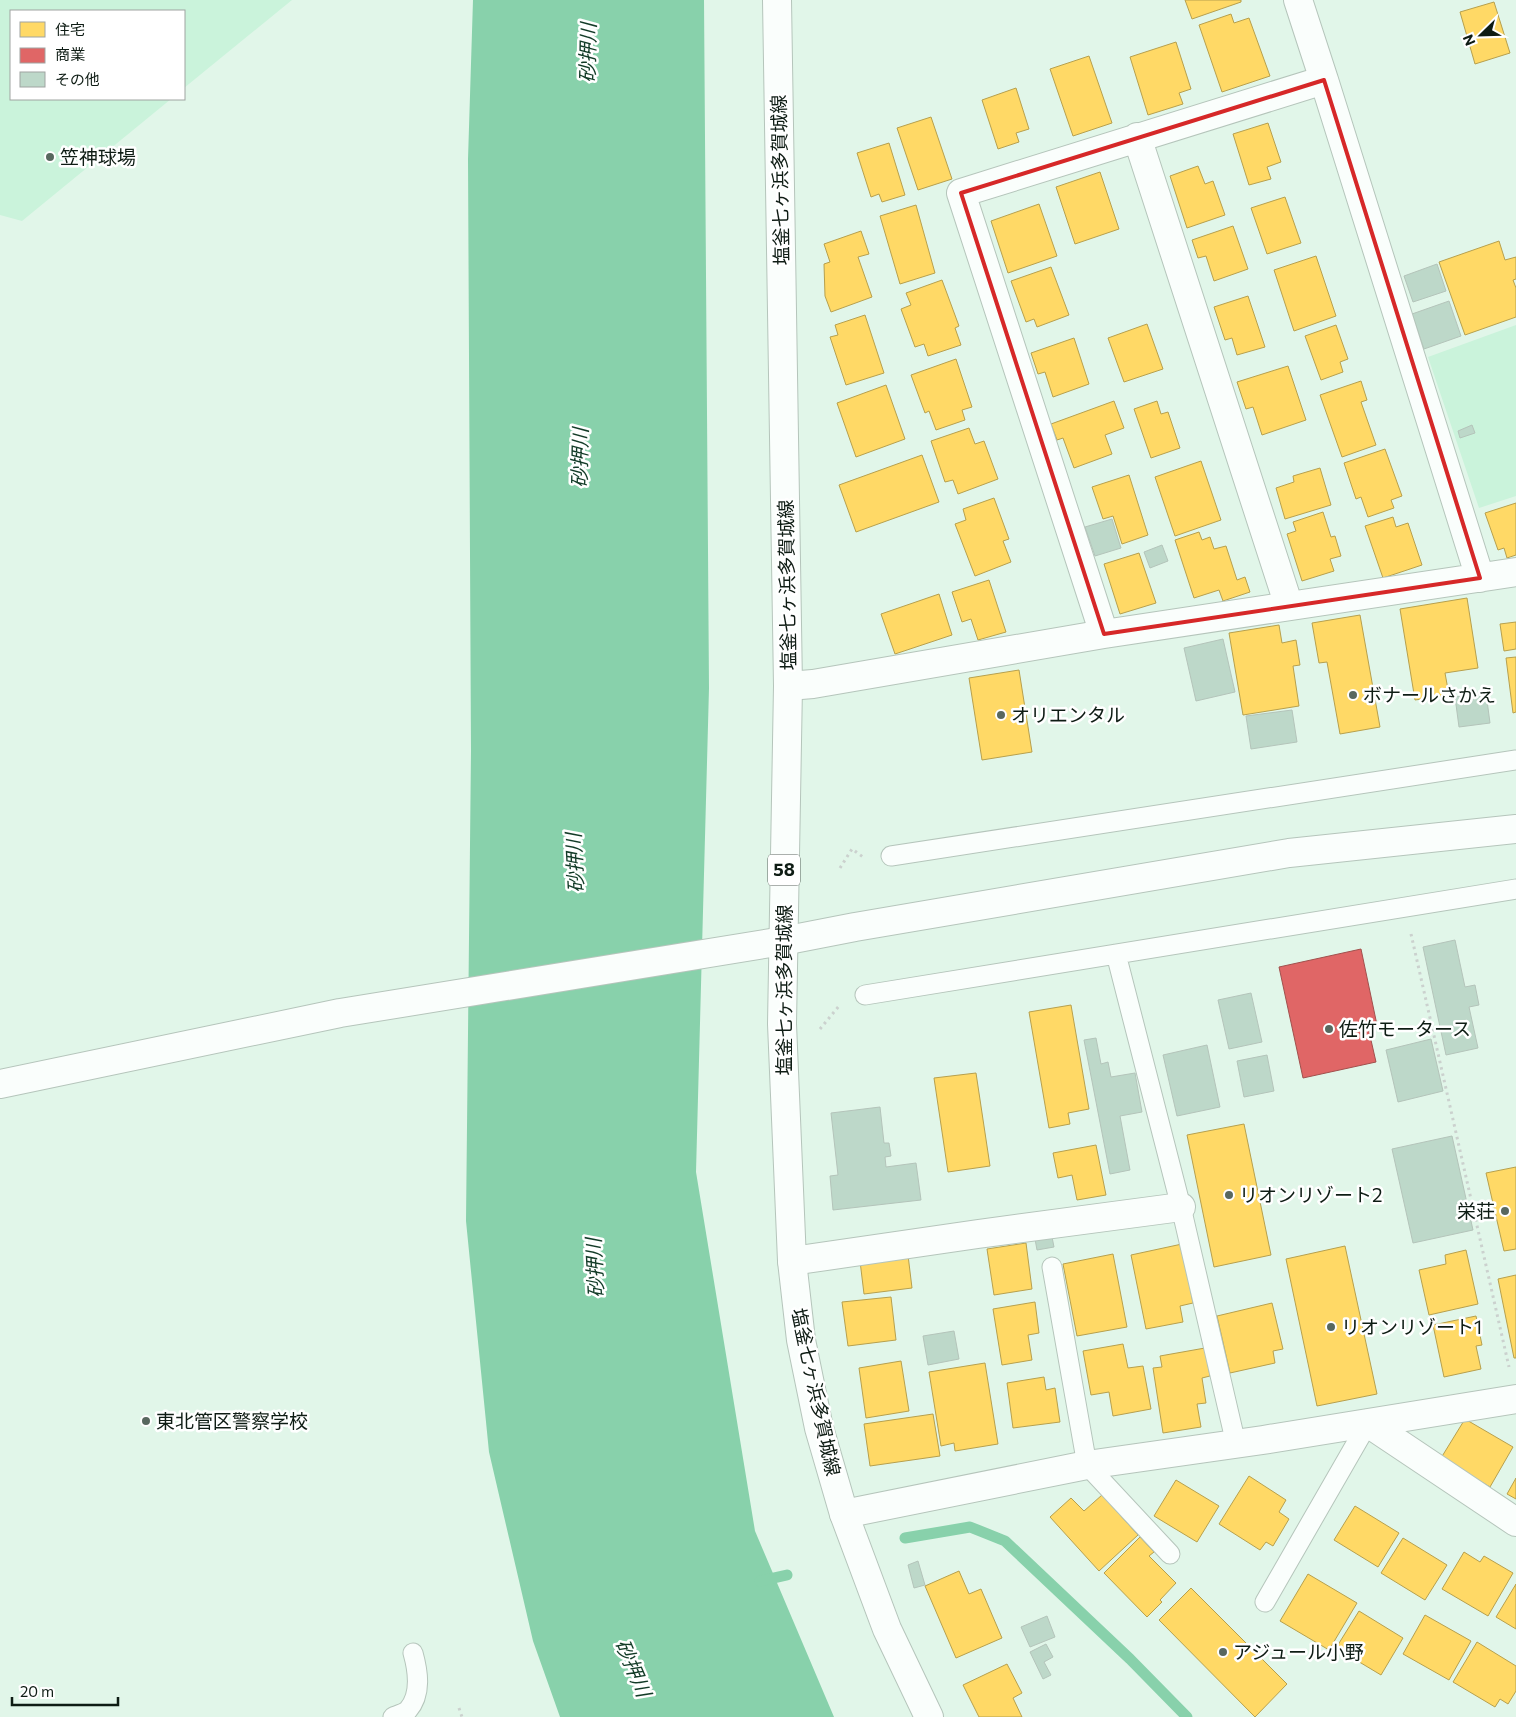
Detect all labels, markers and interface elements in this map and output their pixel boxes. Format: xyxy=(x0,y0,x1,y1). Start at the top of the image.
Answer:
legend xyxy=(10,10,185,100)
north arrow xyxy=(1456,10,1506,60)
text: 住宅 xyxy=(55,20,85,38)
water label: 砂押川 xyxy=(574,21,600,83)
text: N xyxy=(1459,32,1478,48)
text: 商業 xyxy=(55,45,85,63)
text: その他 xyxy=(55,70,100,88)
street label: 塩釜七ヶ浜多賀城線 xyxy=(767,94,792,266)
place label: 笠神球場 xyxy=(60,145,136,168)
marker: 笠神球場 xyxy=(44,151,56,163)
water label: 砂押川 xyxy=(566,426,592,488)
street label: 塩釜七ヶ浜多賀城線 xyxy=(774,499,799,671)
place label: ボナールさかえ xyxy=(1363,683,1496,706)
marker: ボナールさかえ xyxy=(1347,689,1359,701)
place label: オリエンタル xyxy=(1011,703,1125,726)
marker: オリエンタル xyxy=(995,709,1007,721)
water label: 砂押川 xyxy=(560,830,588,894)
road number: 58 xyxy=(768,854,800,886)
street label: 塩釜七ヶ浜多賀城線 xyxy=(772,904,795,1076)
place label: 佐竹モータース xyxy=(1339,1017,1471,1040)
marker: 佐竹モータース xyxy=(1323,1023,1335,1035)
place label: リオンリゾート2 xyxy=(1239,1183,1383,1206)
marker: リオンリゾート2 xyxy=(1223,1189,1235,1201)
place label: 栄荘 xyxy=(1457,1199,1495,1222)
marker: 栄荘 xyxy=(1499,1205,1511,1217)
water label: 砂押川 xyxy=(580,1235,608,1299)
street label: 塩釜七ヶ浜多賀城線 xyxy=(787,1306,846,1478)
place label: リオンリゾート1 xyxy=(1341,1315,1482,1338)
marker: リオンリゾート1 xyxy=(1325,1321,1337,1333)
place label: 東北管区警察学校 xyxy=(156,1409,308,1432)
marker: 東北管区警察学校 xyxy=(140,1415,152,1427)
water label: 砂押川 xyxy=(611,1635,657,1702)
place label: アジュール小野 xyxy=(1233,1640,1364,1663)
marker: アジュール小野 xyxy=(1217,1646,1229,1658)
scale bar xyxy=(12,1674,119,1706)
text: 20 m xyxy=(20,1682,54,1700)

